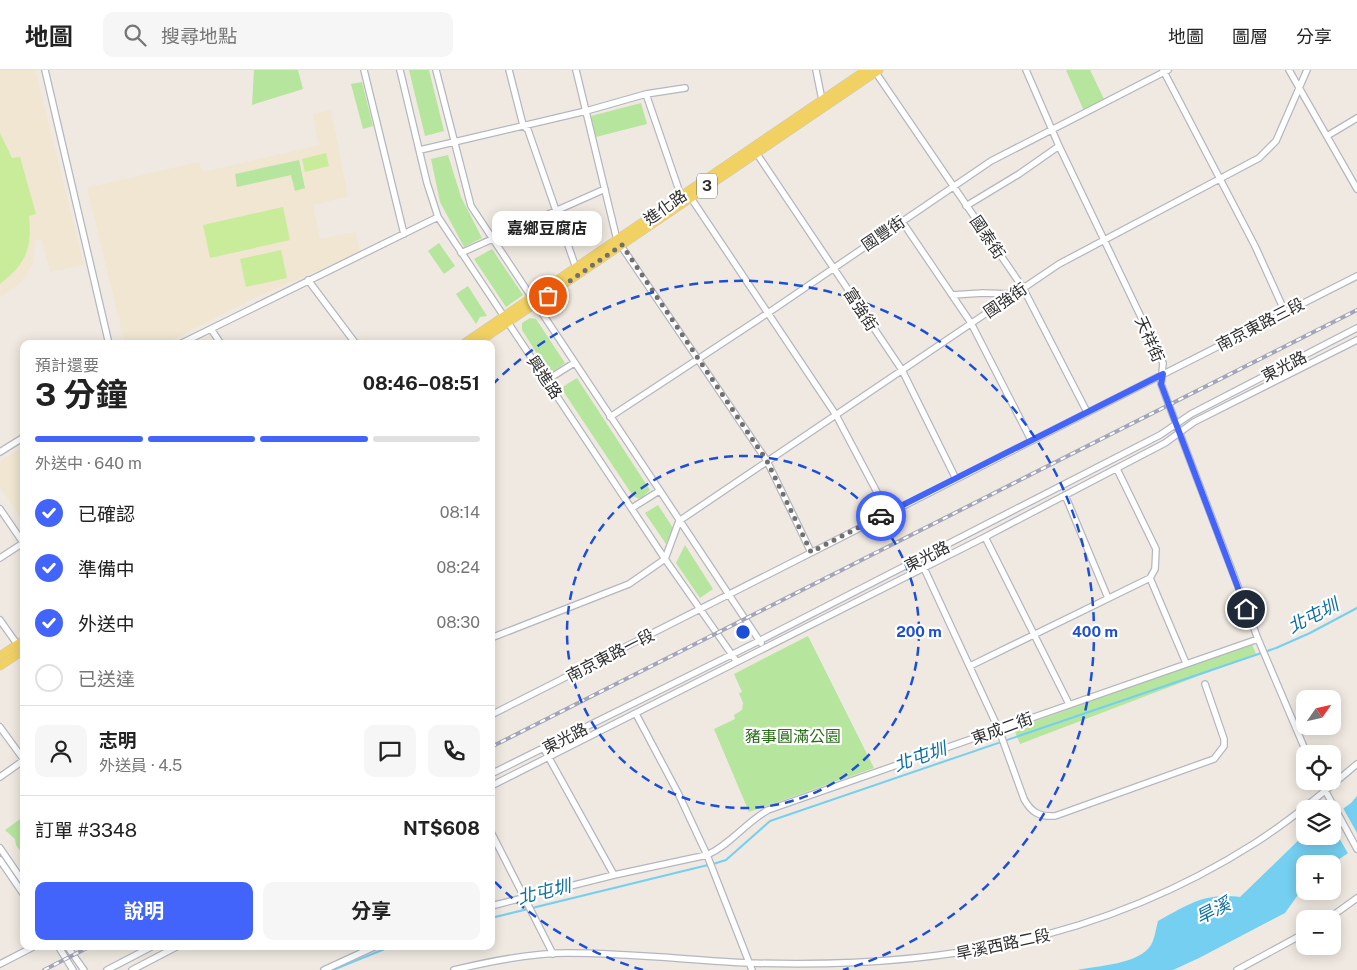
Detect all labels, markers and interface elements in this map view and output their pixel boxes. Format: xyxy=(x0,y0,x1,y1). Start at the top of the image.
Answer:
search box xyxy=(103,12,453,57)
icon: search xyxy=(121,21,149,49)
text: 地圖 xyxy=(25,22,73,50)
text: 搜尋地點 xyxy=(161,25,237,47)
text: 地圖 xyxy=(1168,26,1204,47)
text: 圖層 xyxy=(1232,26,1268,47)
text: 分享 xyxy=(1296,26,1332,47)
road number: 3 xyxy=(697,174,717,198)
street label: 進化路 xyxy=(640,186,690,229)
callout: 嘉鄉豆腐店 xyxy=(493,211,603,246)
street label: 國豐街 xyxy=(858,212,908,255)
street label: 國泰街 xyxy=(966,212,1009,262)
text: 嘉鄉豆腐店 xyxy=(507,219,587,238)
pin xyxy=(527,275,569,317)
street label: 國強街 xyxy=(980,279,1030,322)
icon: bag xyxy=(534,282,562,310)
street label: 富強街 xyxy=(840,284,882,335)
street label: 南京東路三段 xyxy=(1213,294,1307,355)
street label: 天祥街 xyxy=(1131,313,1168,365)
street label: 東光路 xyxy=(1259,347,1310,386)
street label: 興進路 xyxy=(523,352,566,402)
text: 預計還要 xyxy=(35,356,99,375)
text: 08:46–08:51 xyxy=(363,372,480,394)
text: 3 分鐘 xyxy=(35,376,128,413)
text: 外送中 · 640 m xyxy=(35,454,142,473)
courier xyxy=(856,491,906,541)
icon: check xyxy=(35,499,63,527)
icon: car xyxy=(867,502,895,530)
text: 已確認 xyxy=(78,503,135,525)
text: 08:14 xyxy=(440,503,480,522)
street label: 東光路 xyxy=(902,537,953,576)
icon: check xyxy=(35,554,63,582)
text: 準備中 xyxy=(78,558,135,580)
text: 08:24 xyxy=(436,558,480,577)
pin xyxy=(1225,588,1267,630)
water label: 北屯圳 xyxy=(1284,593,1344,637)
icon: home xyxy=(1232,595,1260,623)
icon: check xyxy=(35,609,63,637)
text: 外送中 xyxy=(78,613,135,635)
text: 08:30 xyxy=(437,613,480,632)
centre of rings xyxy=(734,623,752,641)
text: 200 m xyxy=(896,623,942,640)
text: 400 m xyxy=(1072,623,1118,640)
street label: 南京東路一段 xyxy=(563,625,657,686)
text: 已送達 xyxy=(78,668,135,690)
north arrow xyxy=(1296,690,1341,735)
map controls xyxy=(1296,690,1341,955)
street label: 東成二街 xyxy=(969,709,1035,748)
street label: 東光路 xyxy=(540,719,591,758)
button: person xyxy=(35,725,87,777)
button: chat xyxy=(364,725,416,777)
button: phone xyxy=(428,725,480,777)
park label: 豬事圓滿公園 xyxy=(745,727,841,746)
text: 志明 xyxy=(99,729,137,751)
water label: 北屯圳 xyxy=(891,737,952,775)
button: locate xyxy=(1296,745,1341,790)
text: 外送員 · 4.5 xyxy=(99,756,182,775)
button: layers xyxy=(1296,800,1341,845)
text: NT$608 xyxy=(403,817,480,839)
text: 訂單 #3348 xyxy=(35,819,137,841)
button: + xyxy=(1296,855,1341,900)
water label: 北屯圳 xyxy=(515,874,576,908)
button: 說明 xyxy=(35,882,253,940)
button: 分享 xyxy=(263,882,480,940)
water label: 旱溪 xyxy=(1192,892,1236,928)
button: − xyxy=(1296,910,1341,955)
street label: 旱溪西路二段 xyxy=(954,925,1052,964)

